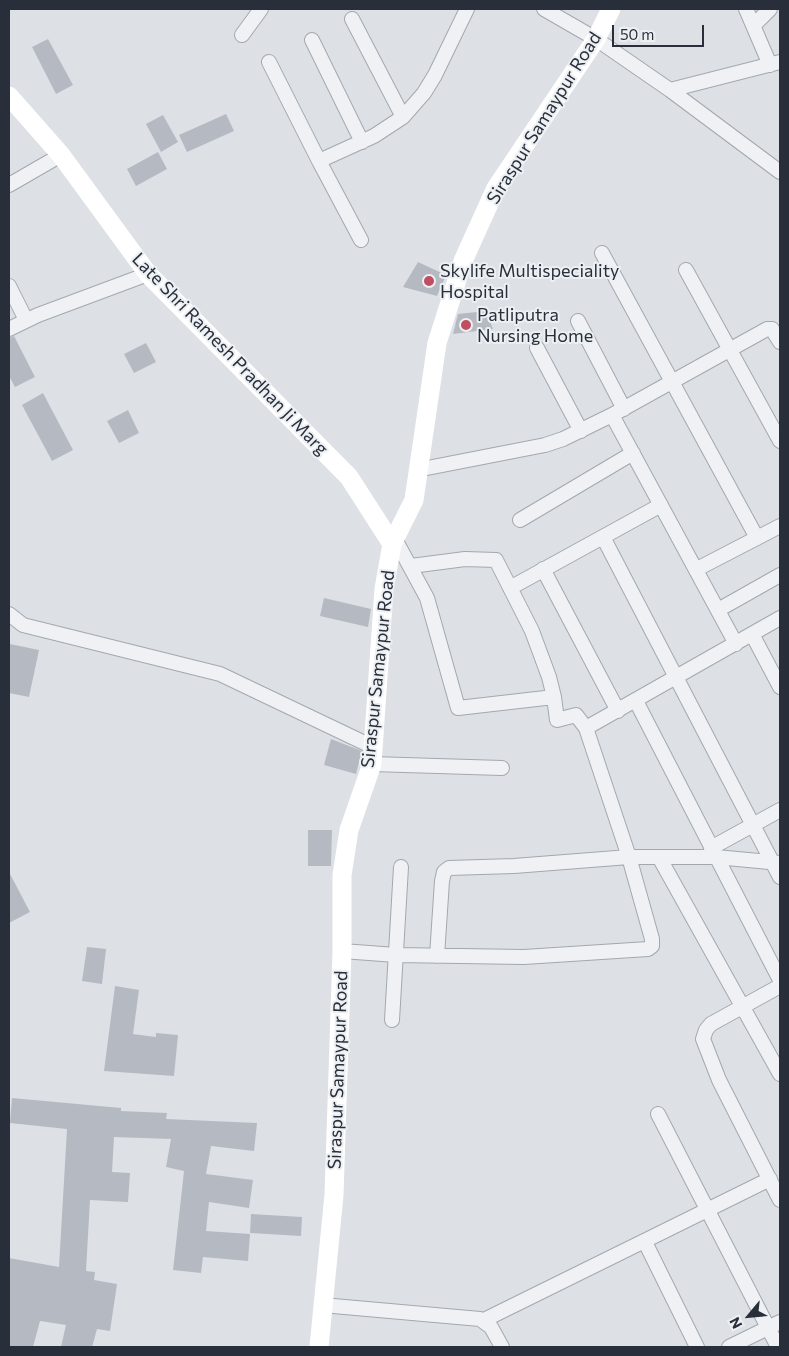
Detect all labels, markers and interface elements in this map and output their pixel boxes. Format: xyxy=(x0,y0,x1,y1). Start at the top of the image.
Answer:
scale bar xyxy=(614,15,706,47)
text: 50 m xyxy=(620,25,654,43)
street label: Siraspur Samaypur Road xyxy=(482,28,606,208)
street label: Late Shri Ramesh Pradhan Ji Marg xyxy=(127,248,333,460)
place label: Skylife Multispeciality Hospital xyxy=(440,260,619,302)
marker: Skylife Multispeciality Hospital xyxy=(422,274,436,288)
place label: Patliputra Nursing Home xyxy=(477,304,593,346)
marker: Patliputra Nursing Home xyxy=(459,318,473,332)
street label: Siraspur Samaypur Road xyxy=(357,569,399,769)
street label: Siraspur Samaypur Road xyxy=(324,970,352,1170)
north arrow xyxy=(724,1291,774,1341)
text: N xyxy=(725,1315,745,1332)

